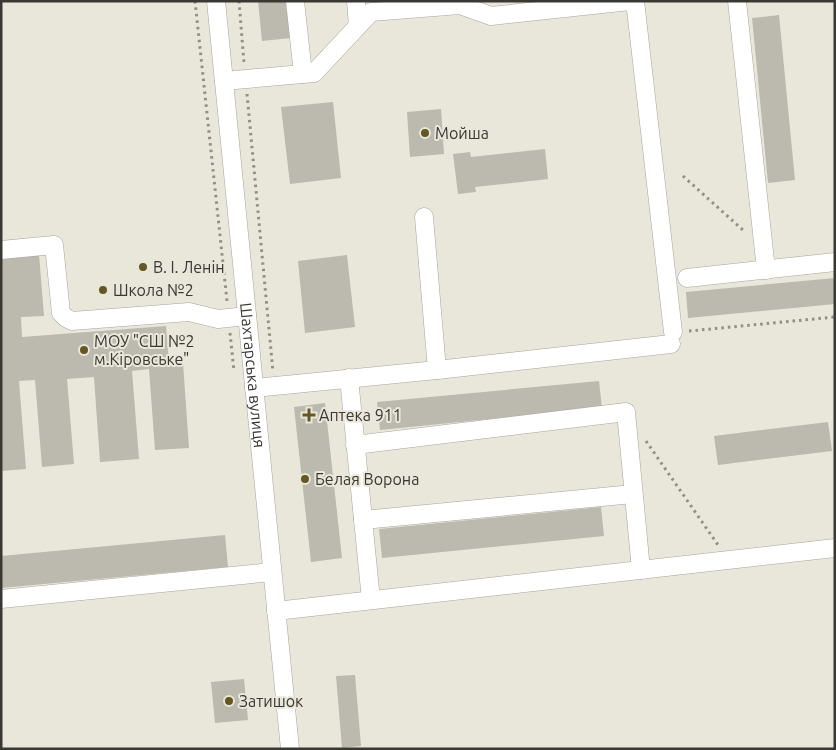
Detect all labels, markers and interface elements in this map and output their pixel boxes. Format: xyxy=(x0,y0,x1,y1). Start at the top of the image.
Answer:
place label: Мойша xyxy=(435,124,489,142)
marker: Мойша xyxy=(419,127,431,139)
place label: В. І. Ленін xyxy=(153,258,225,276)
marker: В. І. Ленін xyxy=(137,261,149,273)
place label: Школа №2 xyxy=(113,281,194,299)
marker: Школа №2 xyxy=(97,284,109,296)
street label: Шахтарська вулиця xyxy=(237,302,269,449)
place label: МОУ "СШ №2 м.Кіровське" xyxy=(94,332,195,368)
marker: МОУ "СШ №2 м.Кіровське" xyxy=(78,344,90,356)
place label: Аптека 911 xyxy=(319,406,402,424)
marker: Аптека 911 xyxy=(303,409,315,421)
place label: Белая Ворона xyxy=(315,470,419,488)
marker: Белая Ворона xyxy=(299,473,311,485)
place label: Затишок xyxy=(239,692,303,710)
marker: Затишок xyxy=(223,695,235,707)

